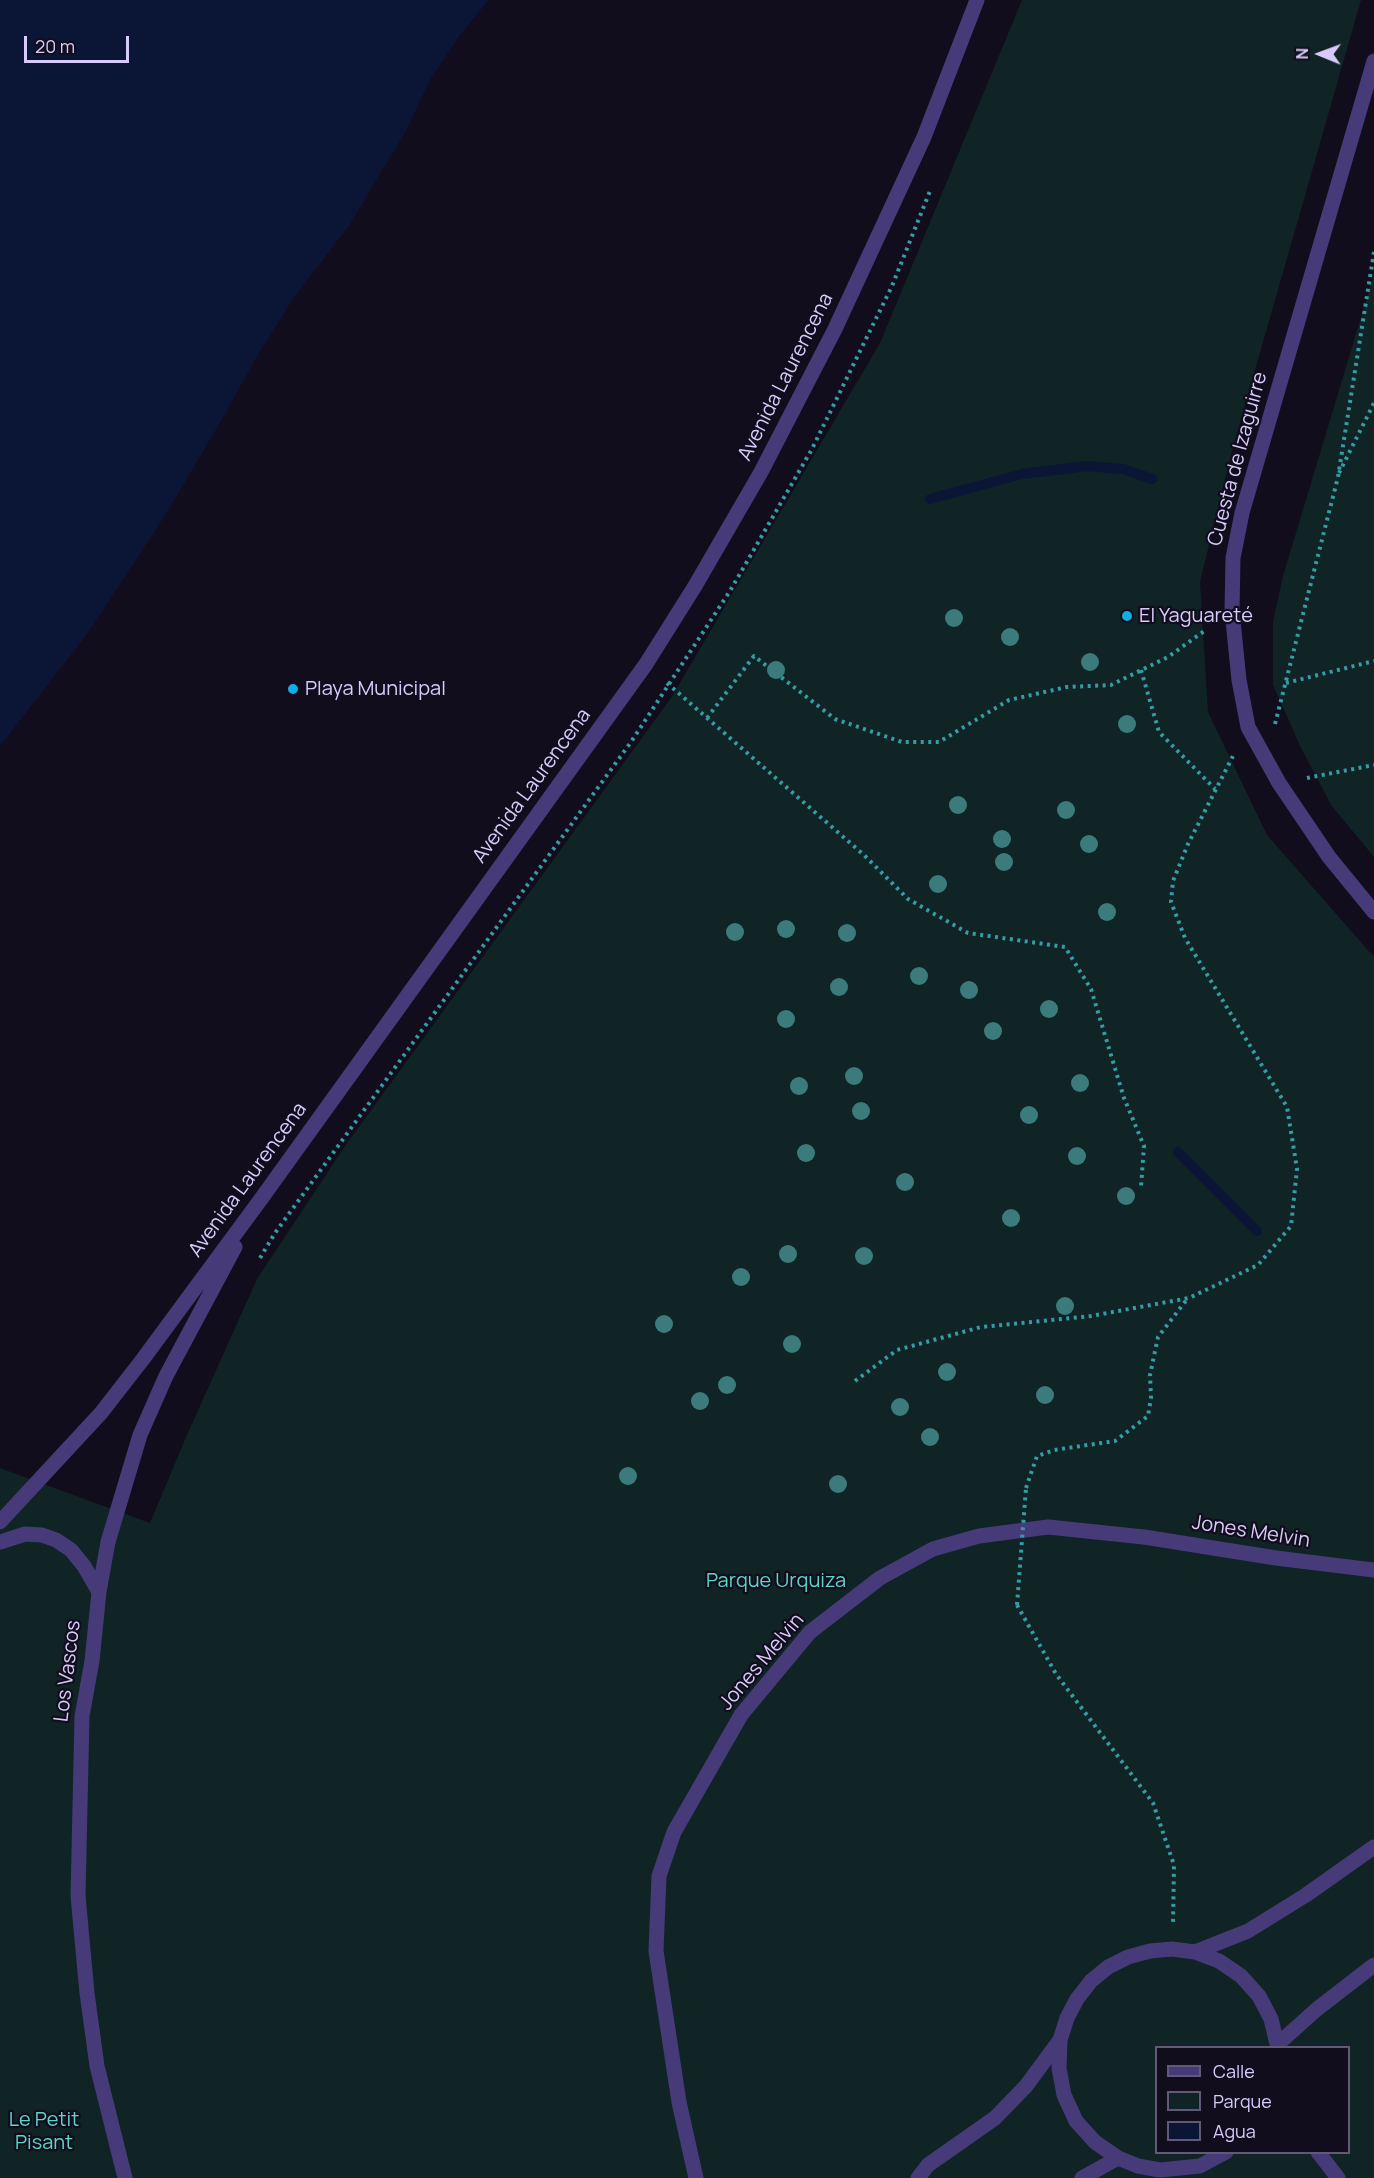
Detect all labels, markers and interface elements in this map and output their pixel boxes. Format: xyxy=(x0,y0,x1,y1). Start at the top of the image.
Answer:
scale bar xyxy=(27,24,132,62)
north arrow xyxy=(1290,24,1350,84)
text: 20 m xyxy=(35,34,75,58)
text: N xyxy=(1291,48,1313,60)
street label: Avenida Laurencena xyxy=(733,289,839,465)
street label: Cuesta de Izaguirre xyxy=(1203,369,1273,549)
place label: El Yaguareté xyxy=(1139,604,1253,628)
marker: El Yaguareté xyxy=(1120,609,1134,623)
place label: Playa Municipal xyxy=(305,677,446,701)
marker: Playa Municipal xyxy=(286,682,300,696)
street label: Avenida Laurencena xyxy=(468,704,596,868)
street label: Avenida Laurencena xyxy=(184,1098,312,1262)
street label: Jones Melvin xyxy=(1190,1511,1312,1553)
park label: Parque Urquiza xyxy=(706,1569,846,1593)
street label: Jones Melvin xyxy=(715,1609,809,1715)
street label: Los Vascos xyxy=(50,1619,86,1723)
legend xyxy=(1155,2046,1350,2154)
text: Calle xyxy=(1213,2059,1255,2083)
text: Parque xyxy=(1213,2089,1272,2113)
park label: Le Petit Pisant xyxy=(9,2108,79,2155)
text: Agua xyxy=(1213,2119,1256,2143)

